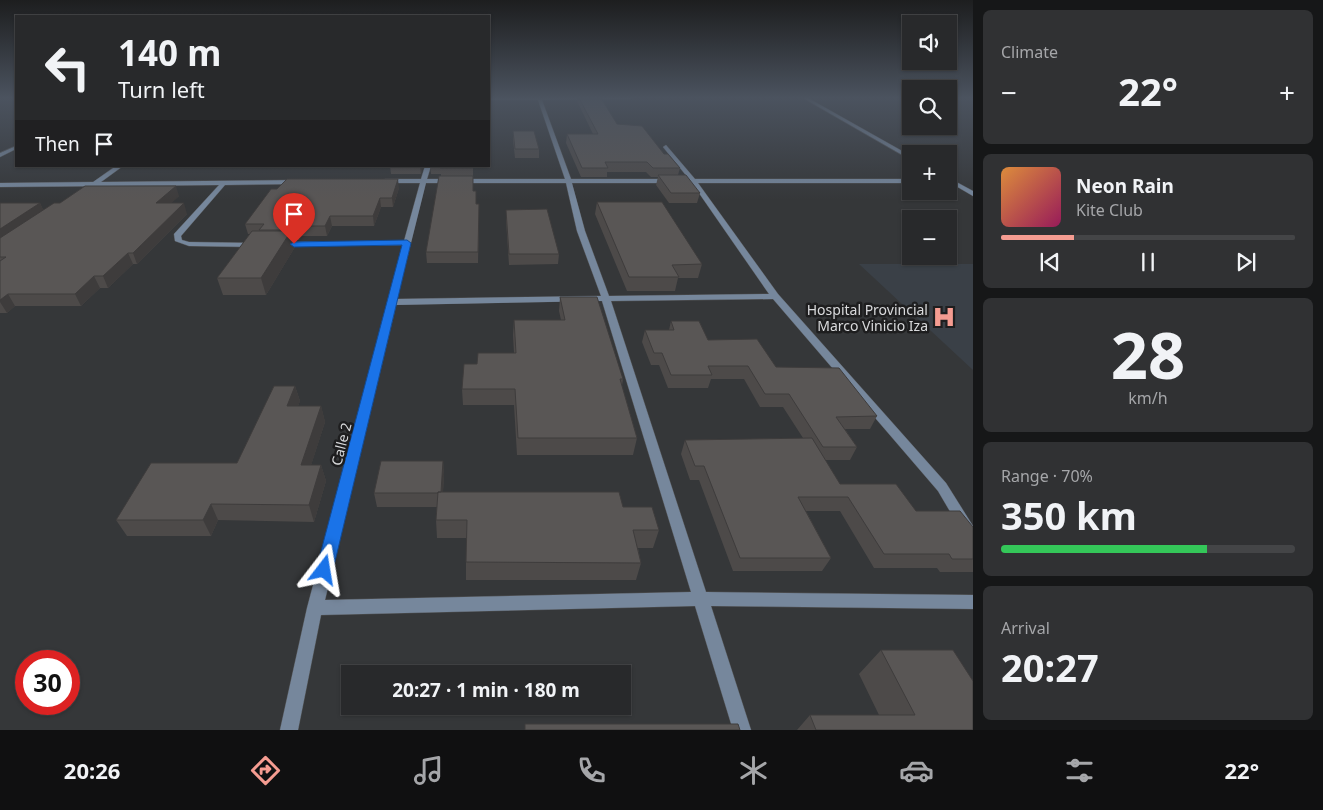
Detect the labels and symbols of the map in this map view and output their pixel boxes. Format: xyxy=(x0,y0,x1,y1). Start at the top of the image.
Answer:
pin xyxy=(273,193,315,244)
place label: Hospital Provincial Marco Vinicio Iza xyxy=(807,300,928,335)
hospital icon: Hospital Provincial Marco Vinicio Iza xyxy=(931,304,957,330)
street label: Calle 2 xyxy=(327,421,355,467)
position arrow xyxy=(297,543,349,595)
speed limit sign: 30 xyxy=(15,650,80,715)

